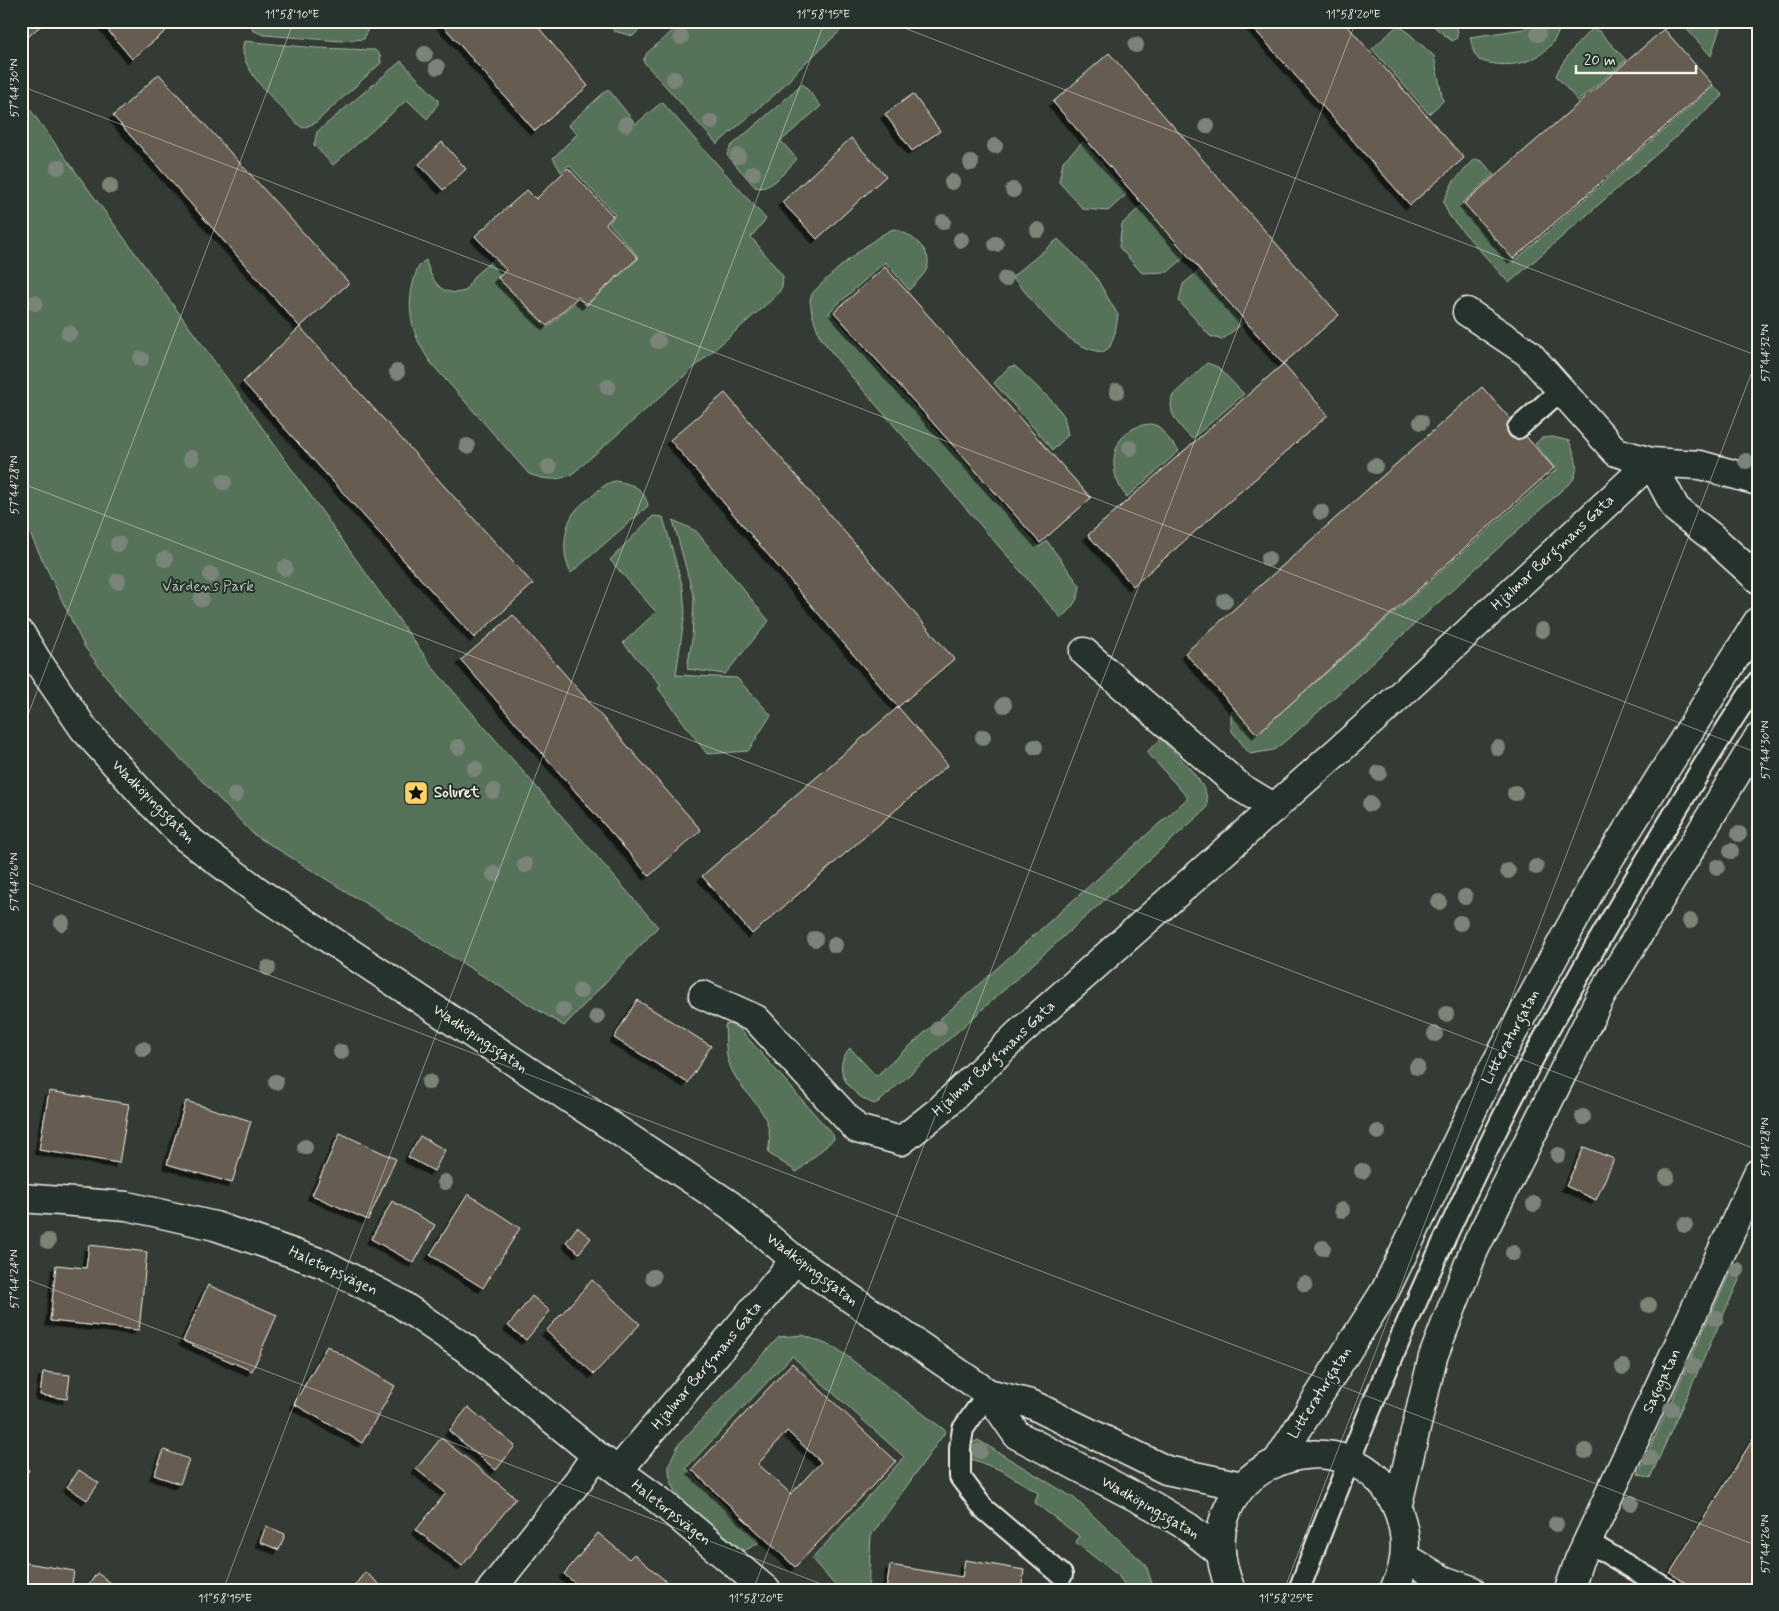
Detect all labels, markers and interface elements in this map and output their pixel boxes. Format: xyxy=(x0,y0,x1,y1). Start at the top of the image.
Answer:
text: 11°58'10"E xyxy=(265,7,319,23)
text: 11°58'15"E xyxy=(796,7,850,23)
text: 11°58'20"E xyxy=(1325,7,1381,23)
scale bar xyxy=(1576,42,1696,74)
text: 20 m xyxy=(1584,51,1616,71)
text: 57°44'30"N xyxy=(7,59,23,117)
text: 57°44'32"N xyxy=(1758,324,1774,382)
text: 57°44'28"N xyxy=(7,456,23,514)
street label: Hjalmar Bergmans Gata xyxy=(1487,491,1620,616)
park label: Värdens Park xyxy=(162,577,254,597)
text: 57°44'30"N xyxy=(1758,721,1774,779)
street label: Wadköpingsgatan xyxy=(106,756,199,849)
place icon: Soluret xyxy=(403,780,429,806)
place label: Soluret xyxy=(434,783,481,803)
text: 57°44'26"N xyxy=(7,853,23,911)
street label: Litteraturgatan xyxy=(1478,986,1545,1089)
street label: Hjalmar Bergmans Gata xyxy=(928,997,1061,1122)
street label: Wadköpingsgatan xyxy=(428,1000,531,1079)
text: 57°44'28"N xyxy=(1758,1118,1774,1176)
street label: Wadköpingsgatan xyxy=(761,1229,862,1312)
street label: Haletorpsvägen xyxy=(285,1242,381,1300)
text: 57°44'24"N xyxy=(7,1249,23,1309)
street label: Hjalmar Bergmans Gata xyxy=(647,1298,767,1435)
street label: Litteraturgatan xyxy=(1284,1343,1357,1443)
street label: Sagogatan xyxy=(1638,1345,1687,1417)
street label: Wadköpingsgatan xyxy=(1097,1472,1203,1545)
street label: Haletorpsvägen xyxy=(627,1475,715,1551)
text: 57°44'26"N xyxy=(1758,1515,1774,1573)
text: 11°58'15"E xyxy=(198,1591,252,1607)
text: 11°58'20"E xyxy=(728,1591,784,1607)
text: 11°58'25"E xyxy=(1259,1591,1313,1607)

